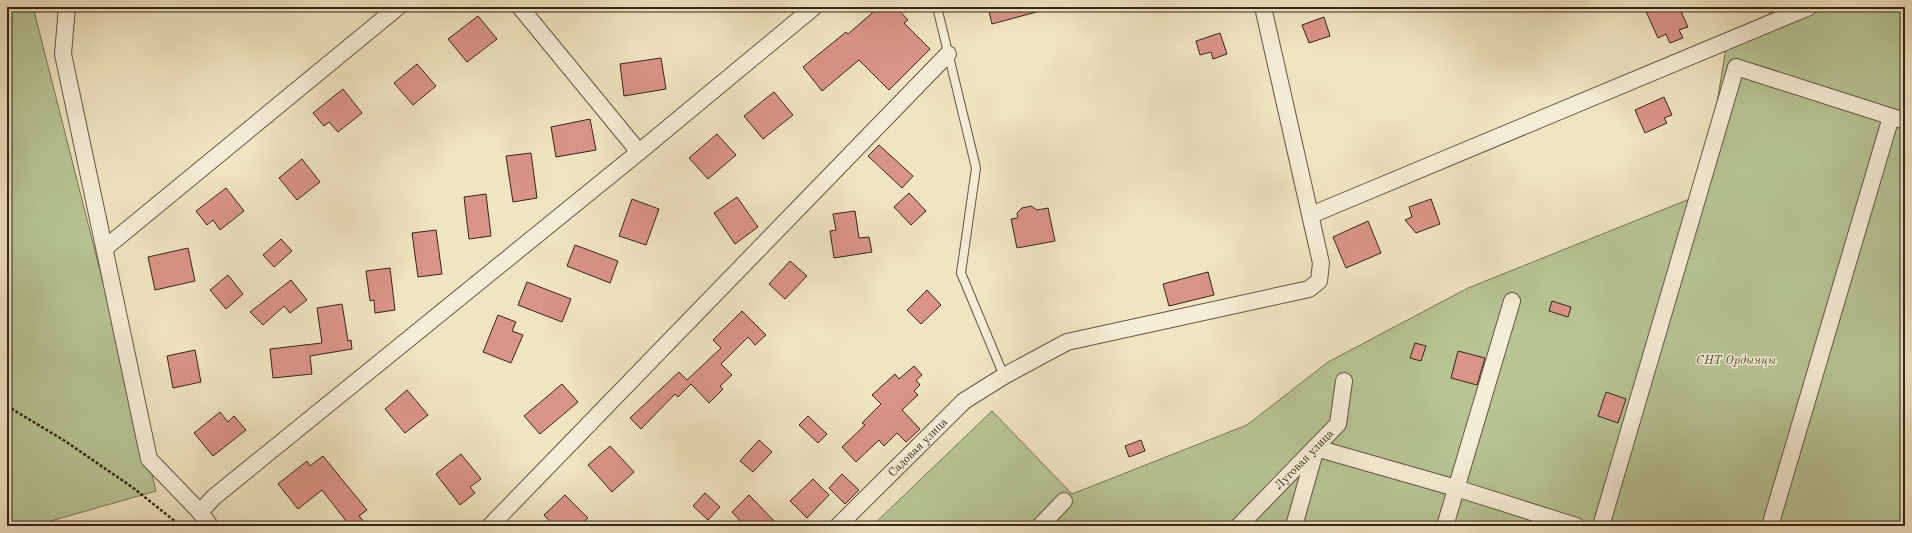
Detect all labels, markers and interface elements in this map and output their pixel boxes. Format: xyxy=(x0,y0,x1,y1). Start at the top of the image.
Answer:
park label: СНТ Ордынцы xyxy=(1696,355,1776,367)
street label: Садовая улица xyxy=(886,416,950,480)
street label: Луговая улица xyxy=(1273,428,1336,492)

